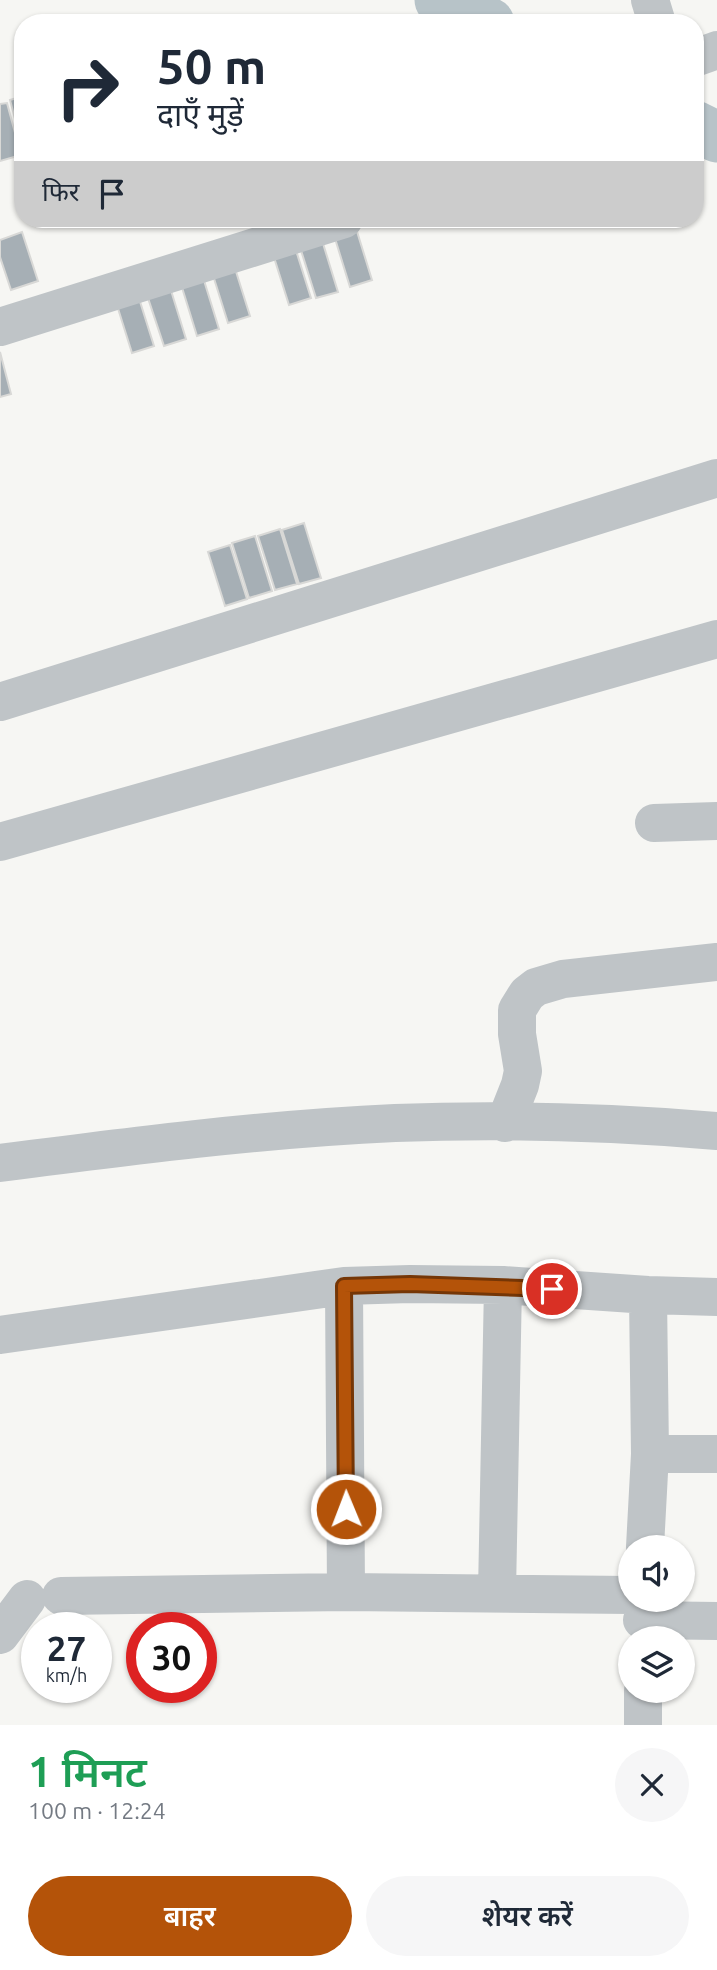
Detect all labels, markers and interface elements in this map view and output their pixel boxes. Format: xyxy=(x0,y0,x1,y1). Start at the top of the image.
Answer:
text: 50 m xyxy=(157,38,266,93)
icon: right xyxy=(42,42,133,133)
text: दाएँ मुड़ें xyxy=(157,96,244,132)
icon: arrive xyxy=(93,175,131,213)
text: फिर xyxy=(42,177,79,206)
pin xyxy=(522,1259,582,1319)
icon: arrive xyxy=(533,1270,571,1308)
position arrow xyxy=(309,1472,383,1546)
map controls xyxy=(618,1535,695,1703)
button: sound xyxy=(618,1535,695,1612)
speed limit sign: 30 xyxy=(126,1612,217,1703)
button: layers xyxy=(618,1626,695,1703)
text: 27 xyxy=(47,1628,86,1668)
text: km/h xyxy=(46,1665,87,1685)
text: 1 मिनट xyxy=(28,1748,147,1795)
button: close xyxy=(615,1748,689,1822)
text: 100 m · 12:24 xyxy=(28,1798,166,1823)
button: बाहर xyxy=(28,1876,352,1956)
button: शेयर करें xyxy=(366,1876,689,1956)

